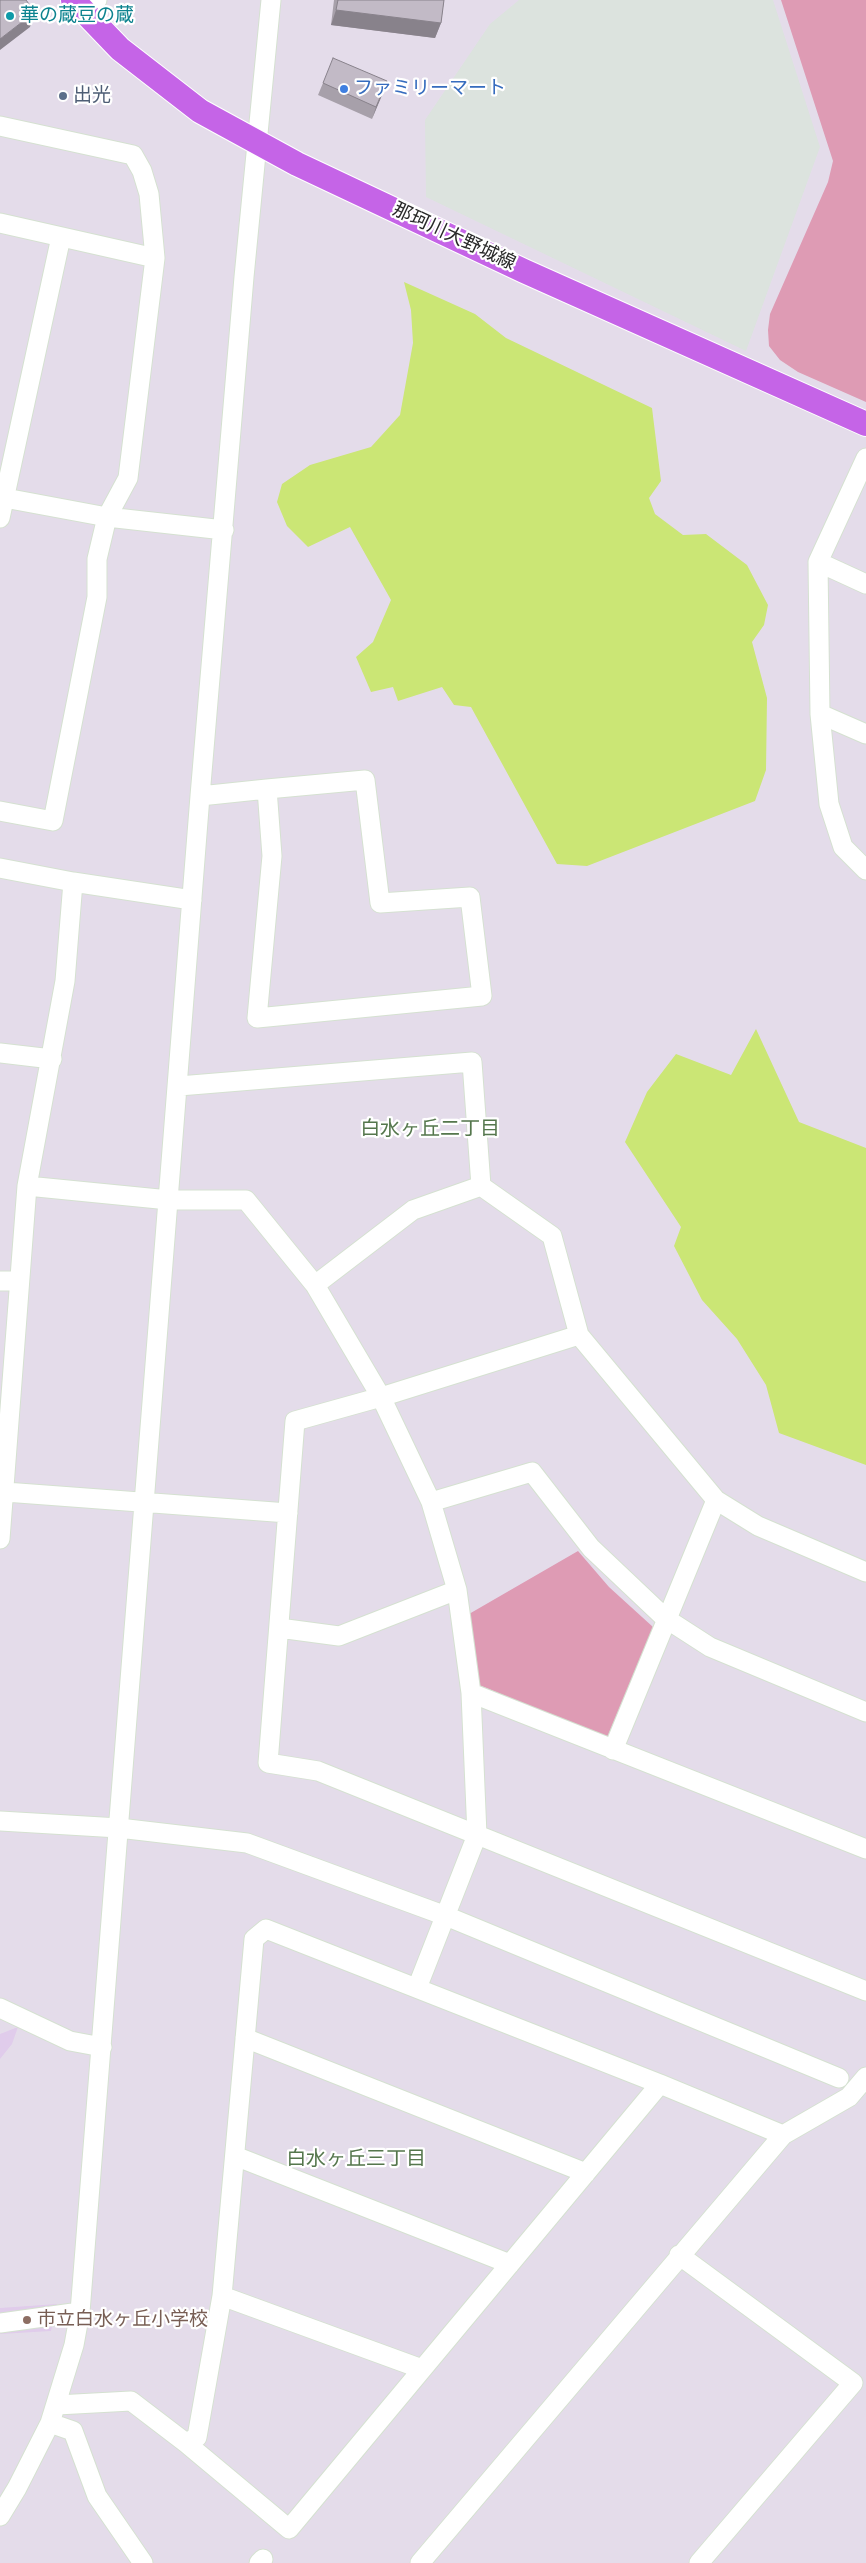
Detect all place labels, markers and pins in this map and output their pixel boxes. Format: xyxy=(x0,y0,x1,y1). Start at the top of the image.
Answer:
place label: 華の蔵豆の蔵 xyxy=(20,5,134,27)
marker: 華の蔵豆の蔵 xyxy=(4,10,16,22)
place label: ファミリーマート xyxy=(354,78,506,100)
marker: ファミリーマート xyxy=(338,83,350,95)
place label: 出光 xyxy=(73,85,111,107)
marker: 出光 xyxy=(57,90,69,102)
place label: 市立白水ヶ丘小学校 xyxy=(37,2309,208,2331)
marker: 市立白水ヶ丘小学校 xyxy=(21,2314,33,2326)

